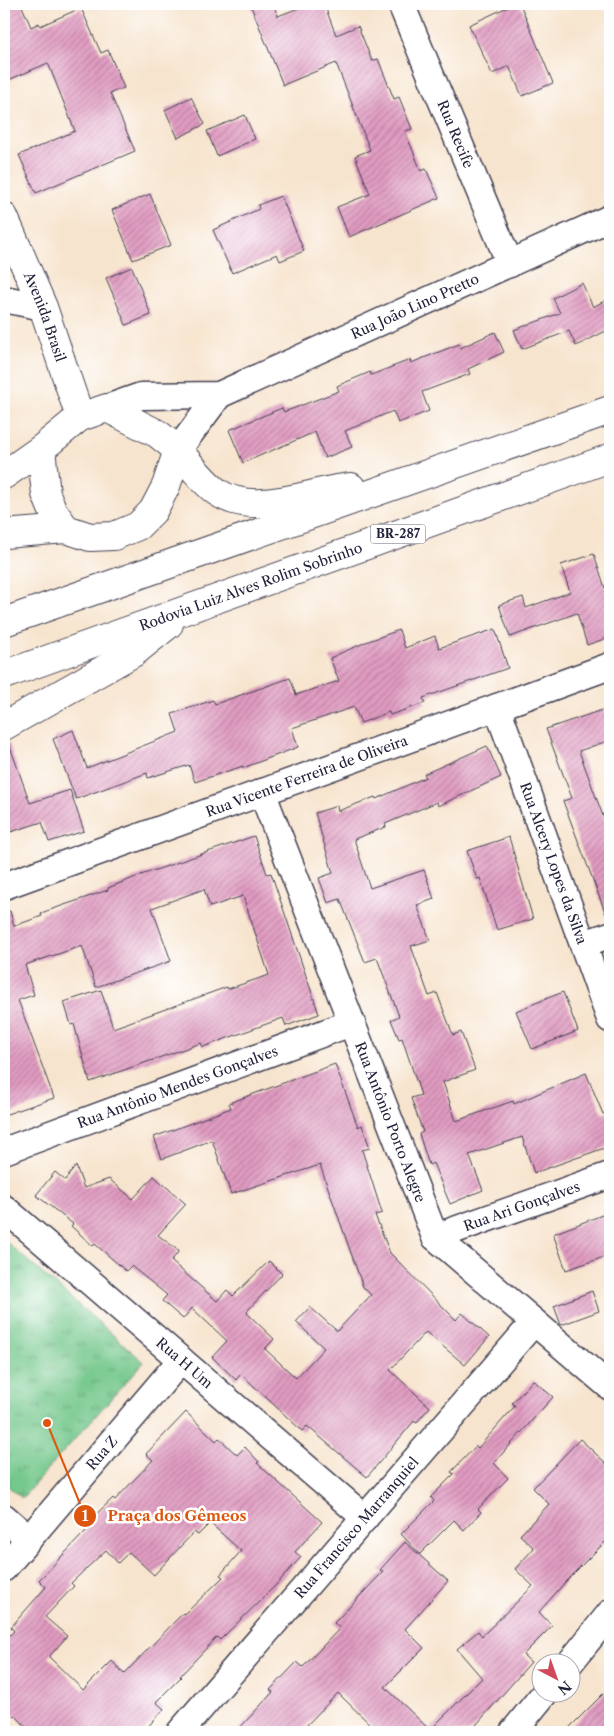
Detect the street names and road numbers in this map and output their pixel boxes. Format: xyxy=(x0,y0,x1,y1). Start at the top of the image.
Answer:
street label: Rua Recife xyxy=(433,97,478,171)
street label: Avenida Brasil xyxy=(19,268,70,364)
street label: Rua João Lino Pretto xyxy=(348,270,482,343)
road number: BR-287 xyxy=(370,524,426,544)
street label: Rodovia Luiz Alves Rolim Sobrinho xyxy=(137,538,365,635)
street label: Rua Vicente Ferreira de Oliveira xyxy=(203,731,411,821)
street label: Rua Alcery Lopes da Silva xyxy=(516,780,591,947)
street label: Rua Antônio Porto Alegre xyxy=(351,1039,430,1205)
street label: Rua Antônio Mendes Gonçalves xyxy=(75,1042,280,1132)
street label: Rua Ari Gonçalves xyxy=(461,1177,582,1235)
street label: Rua H Um xyxy=(153,1334,217,1392)
street label: Rua Z xyxy=(82,1432,121,1474)
street label: Rua Francisco Marranquiel xyxy=(290,1453,422,1602)

